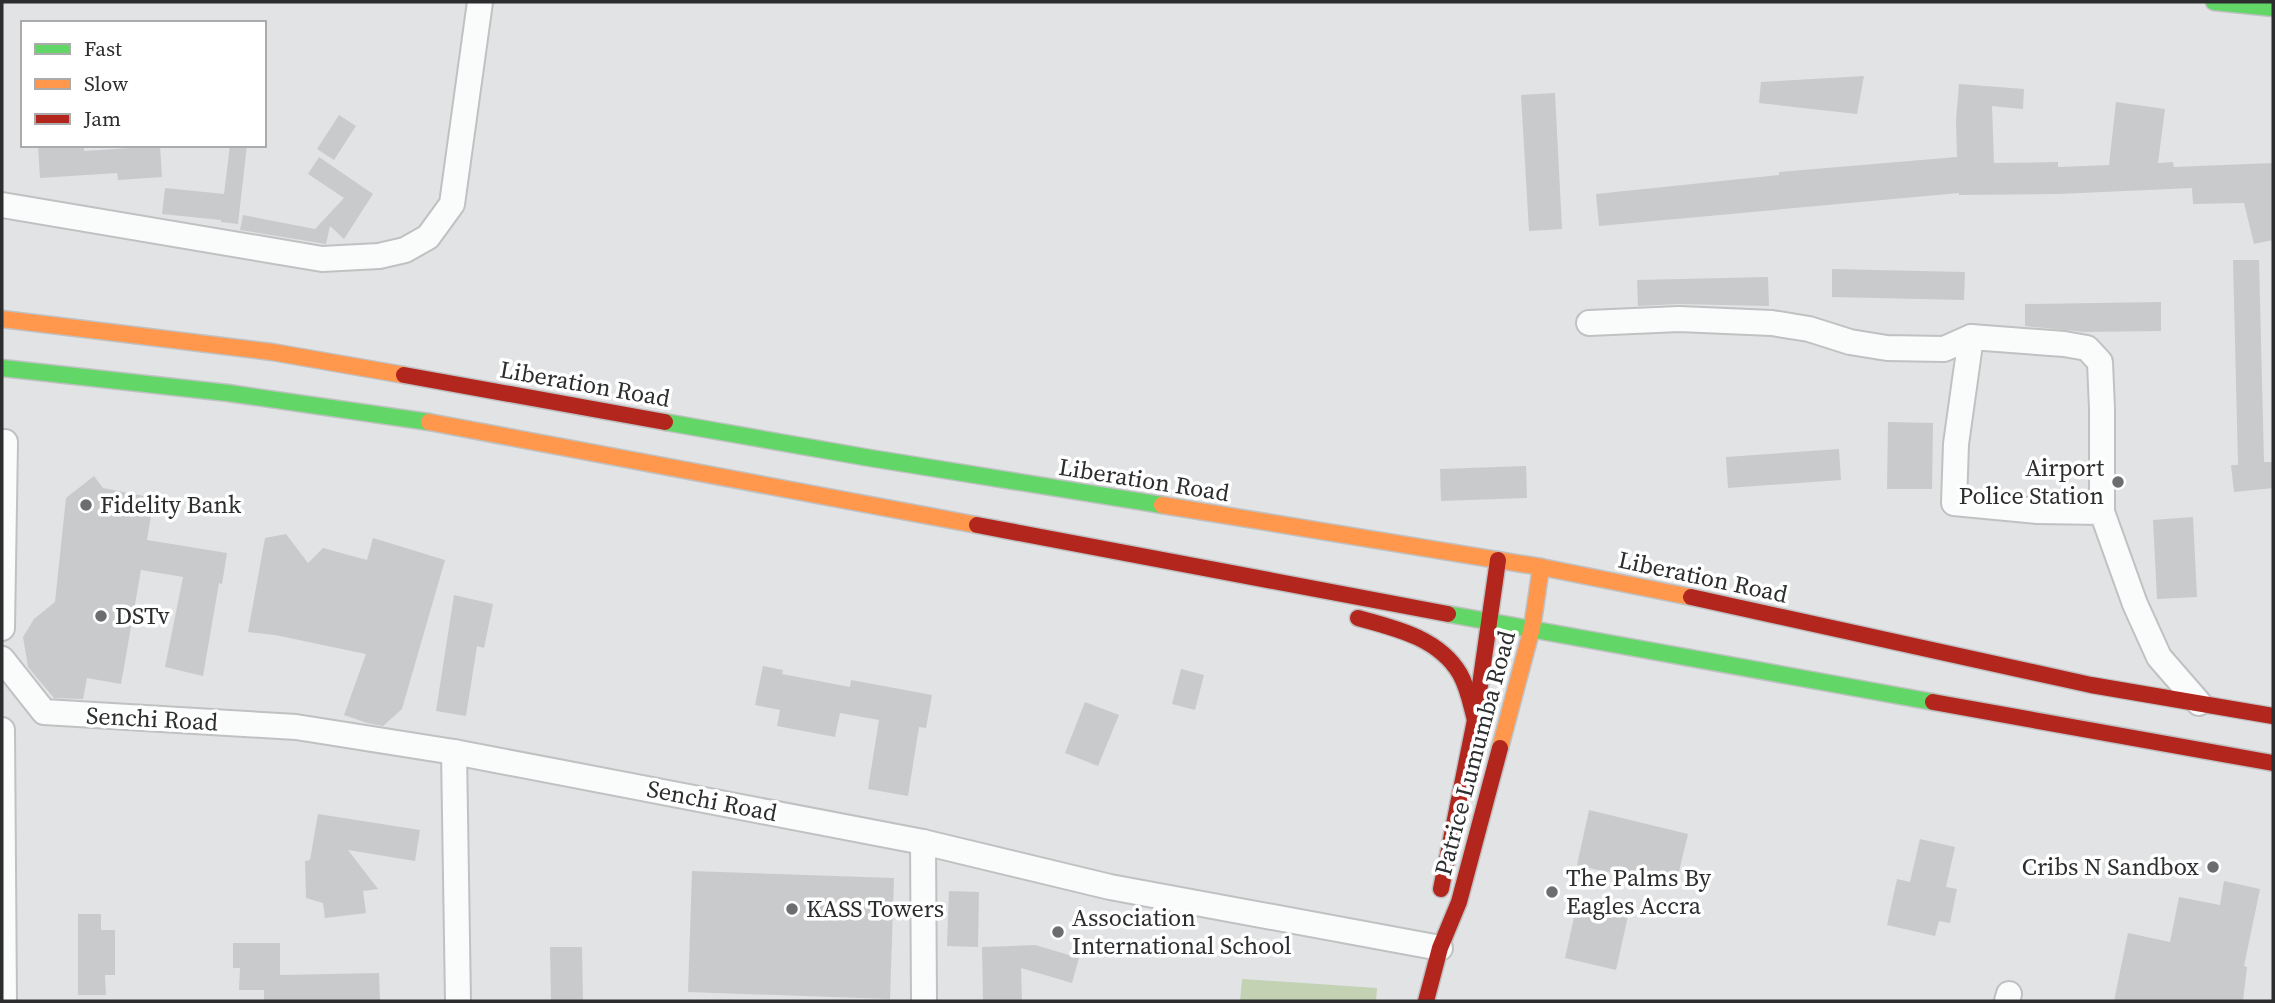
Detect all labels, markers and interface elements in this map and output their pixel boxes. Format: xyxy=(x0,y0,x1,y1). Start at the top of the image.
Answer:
legend xyxy=(21,21,266,147)
text: Fast xyxy=(84,34,122,63)
text: Slow xyxy=(84,69,128,98)
text: Jam xyxy=(83,104,121,133)
street label: Liberation Road xyxy=(497,352,673,415)
street label: Liberation Road xyxy=(1056,450,1232,509)
place label: Airport Police Station xyxy=(1959,451,2104,512)
marker: Airport Police Station xyxy=(2110,474,2126,490)
place label: Fidelity Bank xyxy=(100,488,242,521)
marker: Fidelity Bank xyxy=(78,497,94,513)
street label: Liberation Road xyxy=(1615,542,1791,611)
place label: DSTv xyxy=(115,599,170,632)
marker: DSTv xyxy=(93,608,109,624)
street label: Patrice Lumumba Road xyxy=(1426,627,1523,879)
street label: Senchi Road xyxy=(85,699,219,738)
street label: Senchi Road xyxy=(644,772,780,829)
place label: Cribs N Sandbox xyxy=(2022,850,2199,883)
marker: Cribs N Sandbox xyxy=(2205,859,2221,875)
place label: The Palms By Eagles Accra xyxy=(1566,861,1712,922)
marker: The Palms By Eagles Accra xyxy=(1544,884,1560,900)
place label: KASS Towers xyxy=(806,892,944,925)
marker: KASS Towers xyxy=(784,901,800,917)
place label: Association International School xyxy=(1072,901,1291,962)
marker: Association International School xyxy=(1050,924,1066,940)

